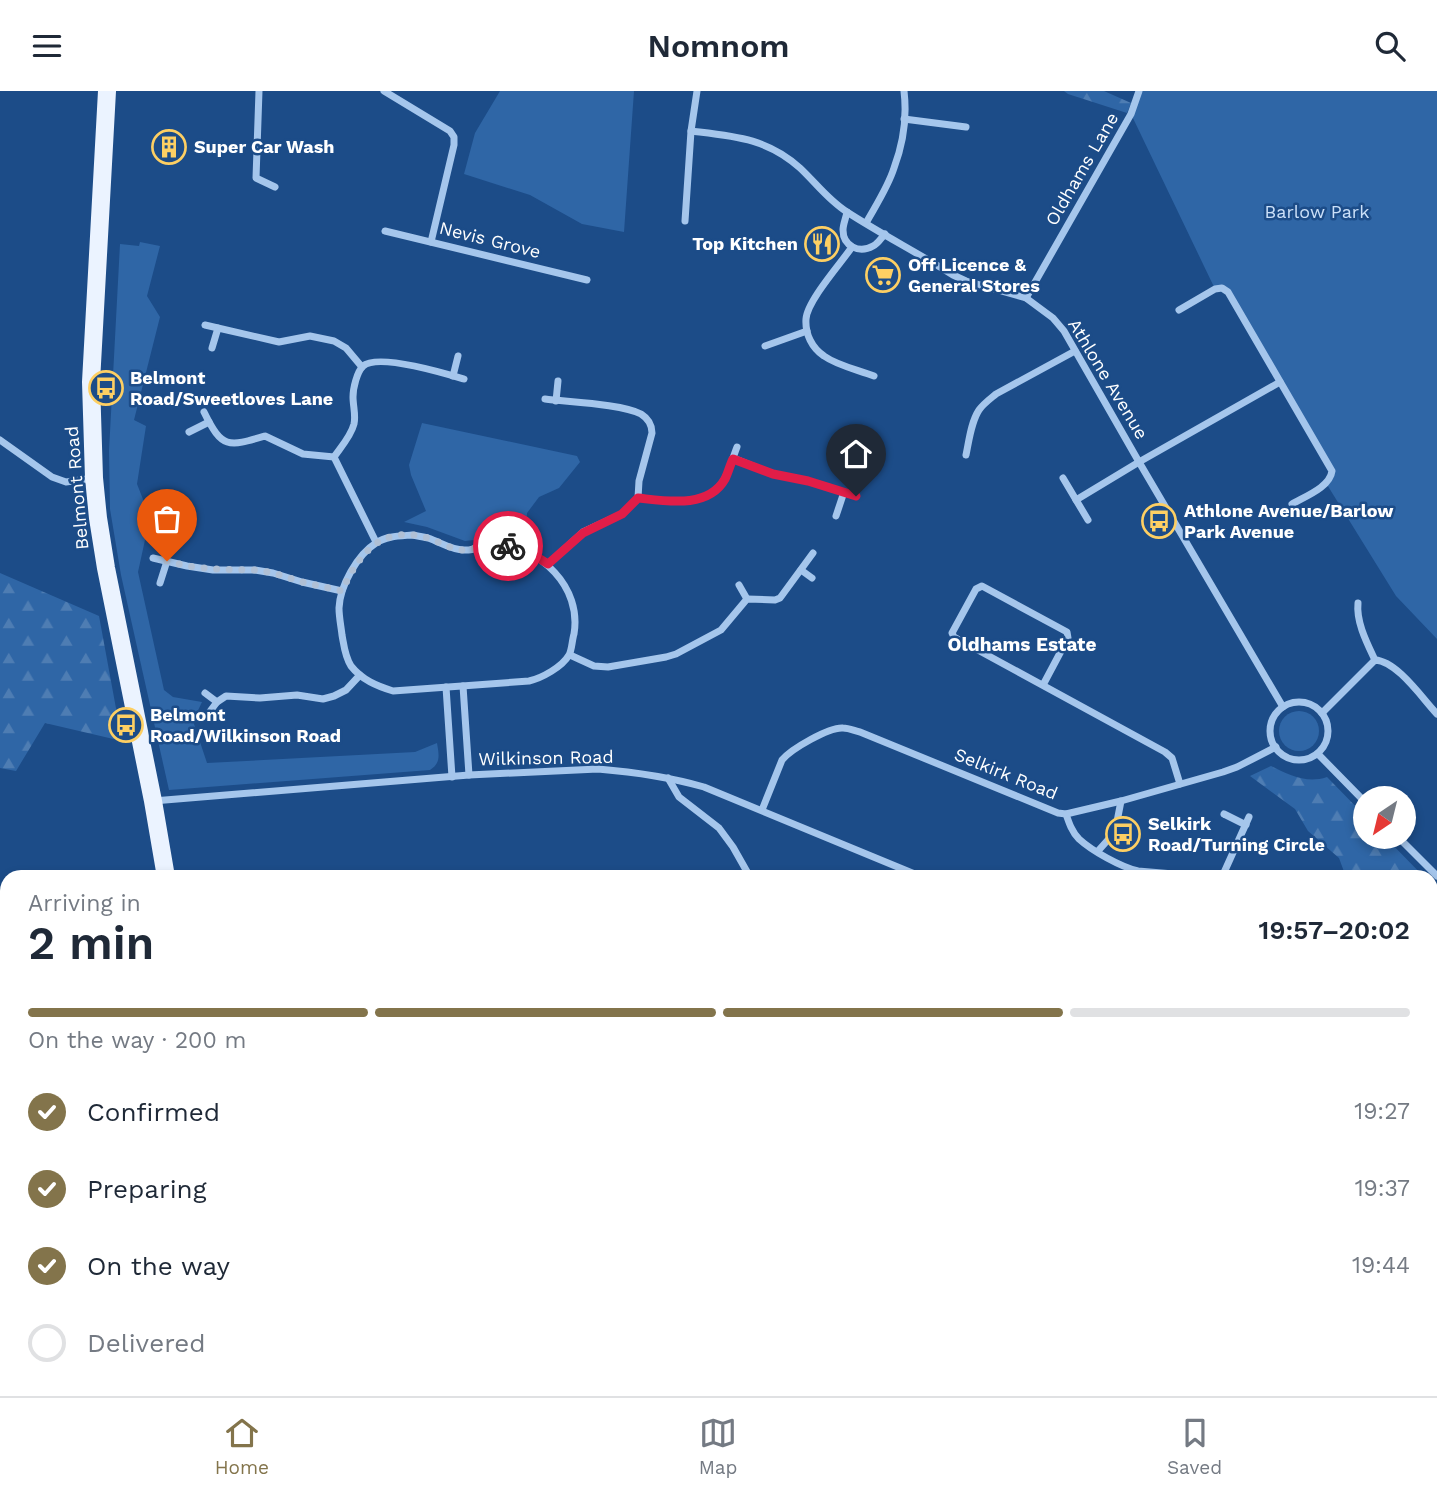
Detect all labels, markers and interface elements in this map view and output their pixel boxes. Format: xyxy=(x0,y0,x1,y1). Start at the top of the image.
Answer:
icon: menu xyxy=(28,27,66,65)
text: Nomnom xyxy=(647,27,790,65)
icon: search xyxy=(1371,27,1409,65)
street label: Oldhams Lane xyxy=(1041,109,1122,229)
building icon: Super Car Wash xyxy=(150,128,188,166)
place label: Super Car Wash xyxy=(194,136,334,157)
park label: Barlow Park xyxy=(1265,201,1369,222)
street label: Nevis Grove xyxy=(437,217,543,262)
restaurant icon: Top Kitchen xyxy=(803,225,841,263)
place label: Top Kitchen xyxy=(692,233,798,254)
place label: Off Licence & General Stores xyxy=(908,254,1040,296)
supermarket icon: Off Licence & General Stores xyxy=(864,256,902,294)
street label: Athlone Avenue xyxy=(1064,315,1153,443)
place label: Belmont Road/Sweetloves Lane xyxy=(130,367,333,409)
bus stop icon: Belmont Road/Sweetloves Lane xyxy=(87,369,125,407)
pin xyxy=(826,424,886,496)
street label: Belmont Road xyxy=(61,425,92,551)
icon: home xyxy=(837,435,875,473)
pin xyxy=(137,489,197,561)
icon: bag xyxy=(148,500,186,538)
place label: Athlone Avenue/Barlow Park Avenue xyxy=(1184,500,1394,542)
bus stop icon: Athlone Avenue/Barlow Park Avenue xyxy=(1140,502,1178,540)
courier xyxy=(473,511,543,581)
icon: bike xyxy=(489,527,527,565)
district label: Oldhams Estate xyxy=(948,633,1096,656)
place label: Belmont Road/Wilkinson Road xyxy=(150,704,341,746)
bus stop icon: Belmont Road/Wilkinson Road xyxy=(107,706,145,744)
street label: Selkirk Road xyxy=(951,743,1061,804)
street label: Wilkinson Road xyxy=(478,746,614,769)
north arrow xyxy=(1353,786,1416,849)
map controls xyxy=(1353,786,1416,849)
place label: Selkirk Road/Turning Circle xyxy=(1148,813,1325,855)
bus stop icon: Selkirk Road/Turning Circle xyxy=(1104,815,1142,853)
text: Arriving in xyxy=(28,890,141,917)
text: 19:57–20:02 xyxy=(1259,915,1410,945)
text: 2 min xyxy=(28,916,154,970)
text: On the way · 200 m xyxy=(28,1027,246,1054)
icon: check xyxy=(28,1093,66,1131)
text: Confirmed xyxy=(87,1097,220,1127)
text: 19:27 xyxy=(1354,1098,1410,1125)
icon: check xyxy=(28,1170,66,1208)
text: Preparing xyxy=(87,1174,207,1204)
text: 19:37 xyxy=(1355,1175,1410,1202)
icon: check xyxy=(28,1247,66,1285)
text: On the way xyxy=(87,1251,230,1281)
text: 19:44 xyxy=(1352,1252,1410,1279)
text: Delivered xyxy=(87,1328,206,1358)
tab: Home xyxy=(215,1414,269,1479)
tab: Map xyxy=(699,1414,737,1479)
tab: Saved xyxy=(1167,1414,1222,1479)

